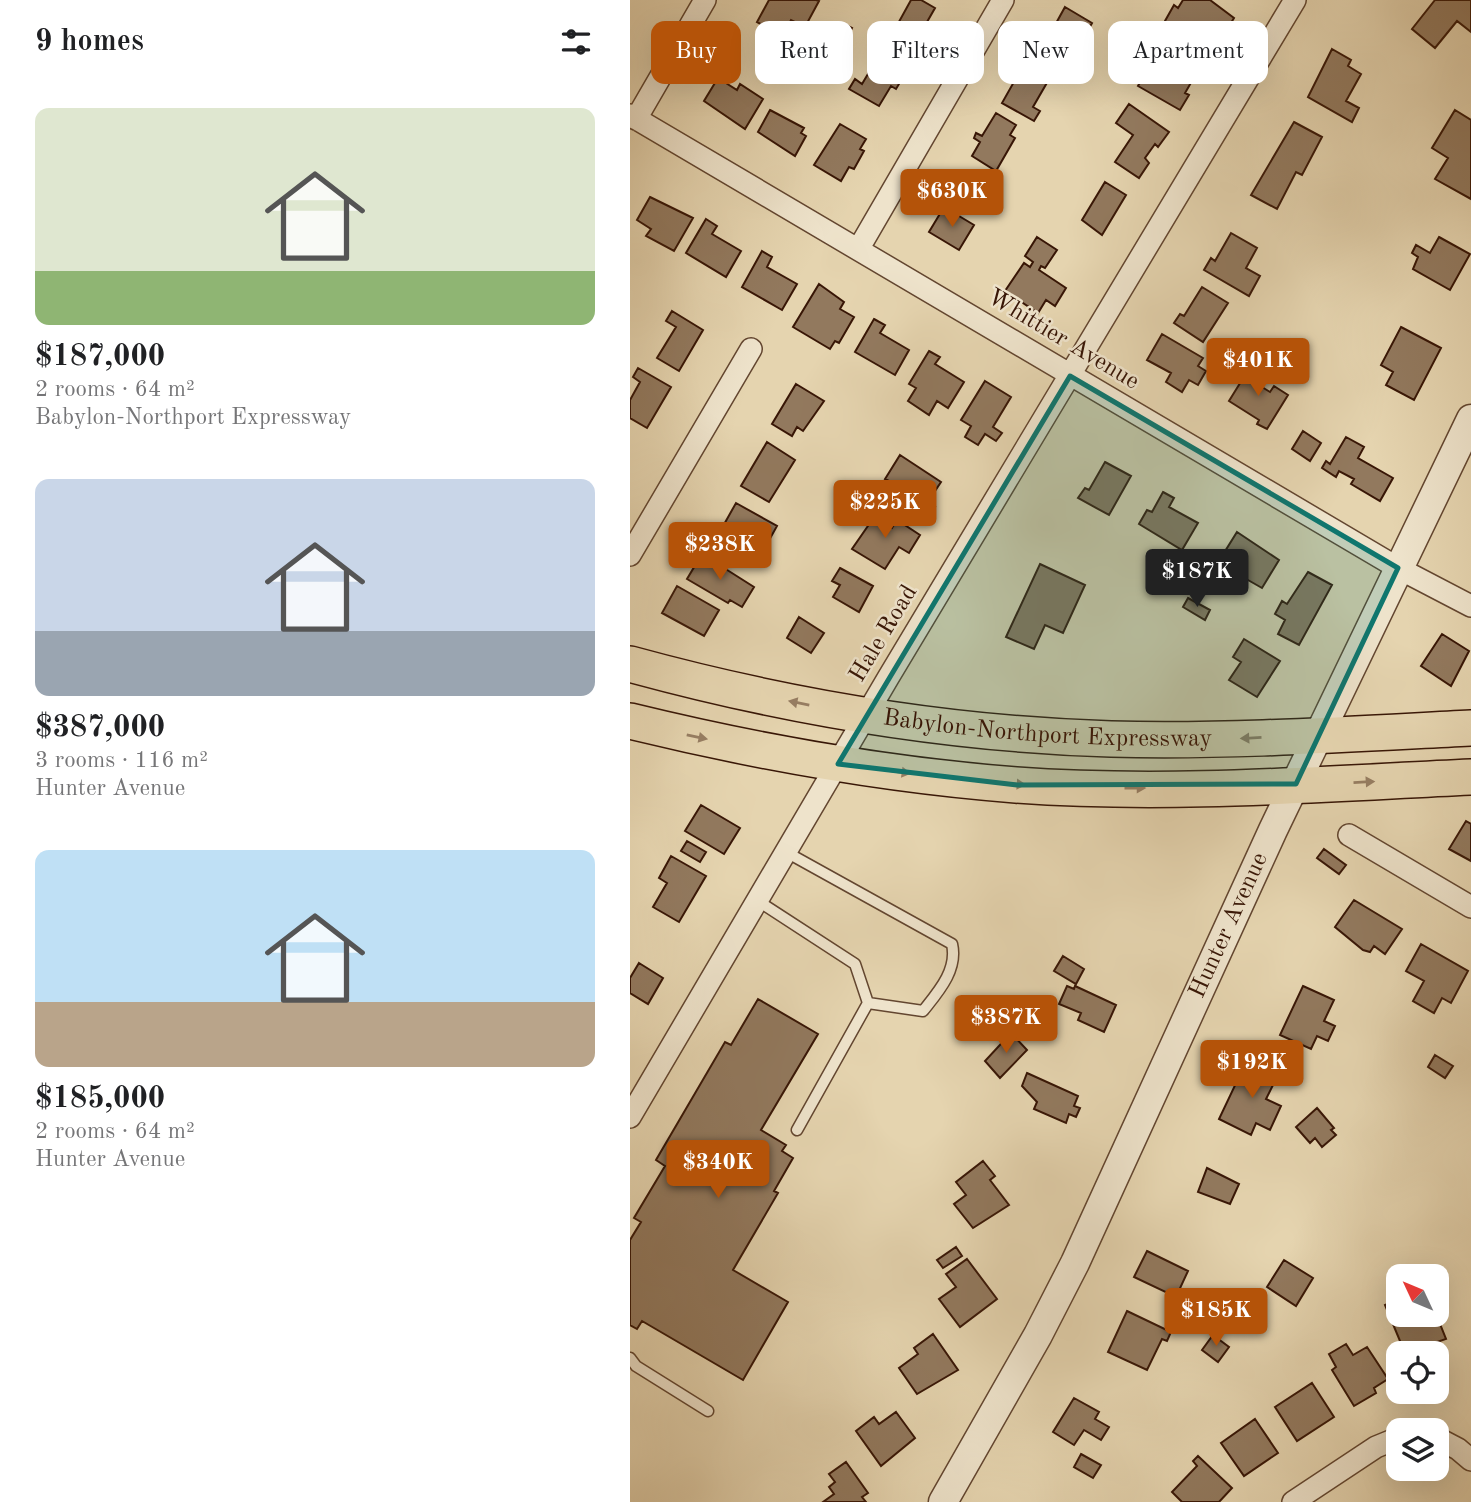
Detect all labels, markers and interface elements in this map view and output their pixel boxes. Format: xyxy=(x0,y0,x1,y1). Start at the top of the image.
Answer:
chip: Buy xyxy=(651,21,741,84)
chip: Rent xyxy=(755,21,853,84)
chip: Filters xyxy=(867,21,984,84)
chip: New xyxy=(998,21,1094,84)
chip: Apartment xyxy=(1108,21,1268,84)
icon: filters xyxy=(557,23,595,61)
text: 9 homes xyxy=(35,27,144,57)
icon: home xyxy=(252,153,378,279)
pin: $630K xyxy=(903,170,1001,229)
text: $630K xyxy=(916,180,988,203)
street label: Whittier Avenue xyxy=(983,285,1143,395)
pin: $401K xyxy=(1209,338,1307,398)
text: $187,000 xyxy=(35,342,165,372)
text: $401K xyxy=(1222,349,1294,372)
text: 2 rooms · 64 m² xyxy=(35,378,195,401)
text: Babylon-Northport Expressway xyxy=(35,406,351,429)
pin: $225K xyxy=(836,480,934,540)
text: $225K xyxy=(849,491,921,514)
pin: $238K xyxy=(671,522,769,582)
icon: home xyxy=(252,524,378,650)
text: $238K xyxy=(684,533,756,556)
pin: $187K xyxy=(1148,550,1246,609)
text: $187K xyxy=(1161,560,1233,583)
street label: Hale Road xyxy=(846,581,922,687)
one-way arrow xyxy=(788,697,810,708)
street label: Babylon-Northport Expressway xyxy=(881,706,1213,752)
text: $387,000 xyxy=(35,713,165,743)
one-way arrow xyxy=(686,731,708,742)
one-way arrow xyxy=(1240,732,1262,743)
text: 3 rooms · 116 m² xyxy=(35,749,208,772)
one-way arrow xyxy=(890,767,912,778)
one-way arrow xyxy=(1353,776,1375,787)
text: Hunter Avenue xyxy=(35,777,185,800)
one-way arrow xyxy=(1004,779,1026,790)
one-way arrow xyxy=(1124,782,1146,794)
street label: Hunter Avenue xyxy=(1186,849,1273,1002)
icon: home xyxy=(252,895,378,1021)
pin: $387K xyxy=(957,996,1055,1055)
text: $387K xyxy=(970,1006,1042,1029)
pin: $192K xyxy=(1203,1040,1301,1100)
text: $192K xyxy=(1216,1051,1288,1074)
text: $185,000 xyxy=(35,1084,165,1114)
text: 2 rooms · 64 m² xyxy=(35,1120,195,1143)
pin: $340K xyxy=(669,1140,767,1200)
text: Hunter Avenue xyxy=(35,1148,185,1171)
text: $340K xyxy=(682,1151,754,1174)
north arrow xyxy=(1386,1264,1449,1326)
map controls xyxy=(1386,1264,1449,1481)
pin: $185K xyxy=(1167,1288,1265,1348)
text: $185K xyxy=(1180,1299,1252,1322)
button: locate xyxy=(1386,1341,1449,1404)
button: layers xyxy=(1386,1418,1449,1481)

